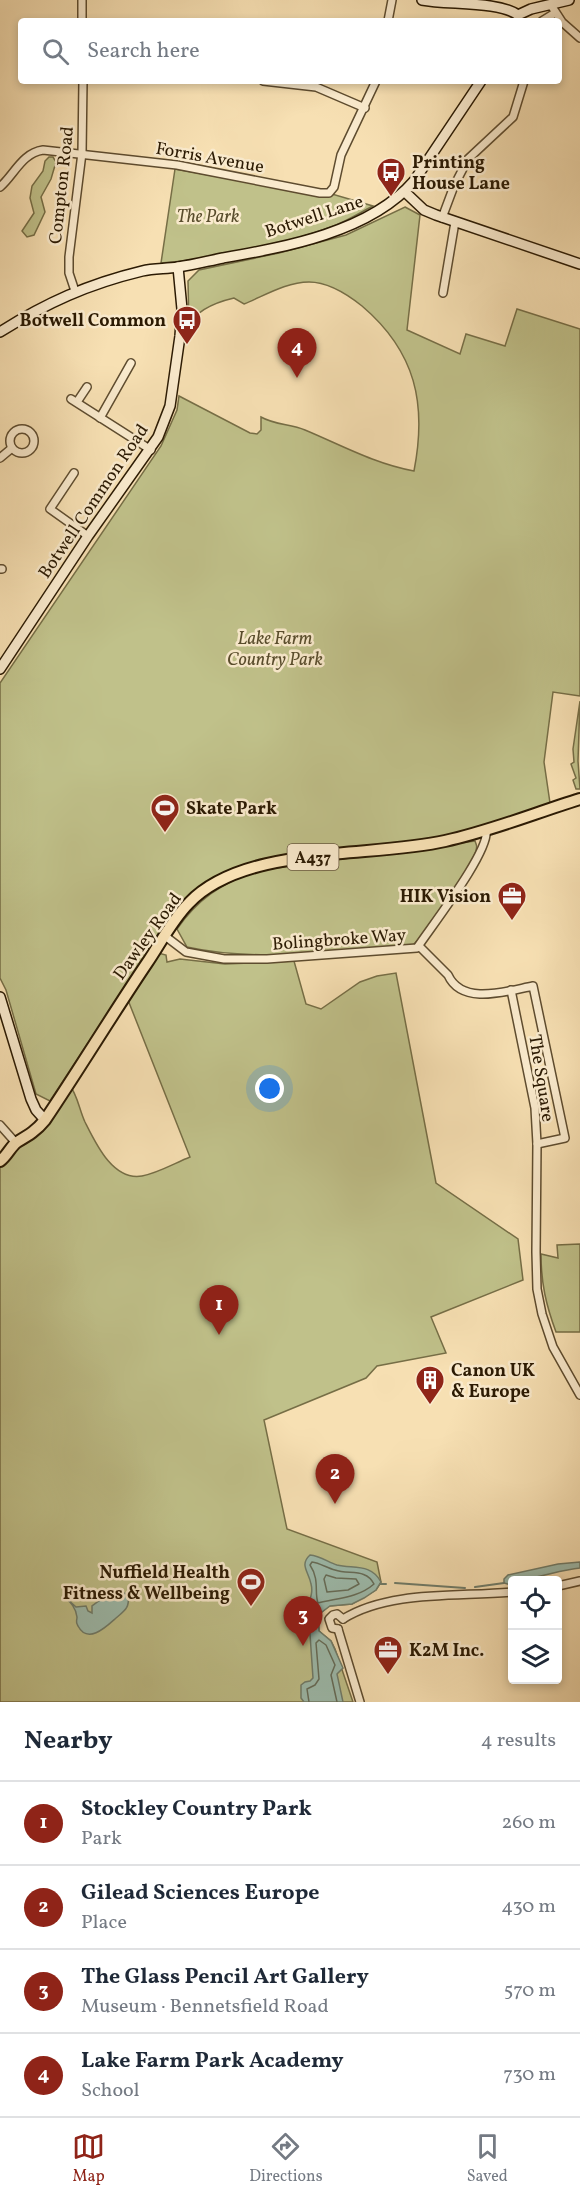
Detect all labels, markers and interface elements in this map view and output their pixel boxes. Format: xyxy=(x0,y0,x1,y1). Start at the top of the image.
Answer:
search box xyxy=(18,18,562,84)
icon: search xyxy=(39,35,72,68)
text: Search here xyxy=(87,36,200,67)
street label: Compton Road xyxy=(44,125,81,245)
street label: Forris Avenue xyxy=(154,137,266,180)
place label: Printing House Lane xyxy=(412,151,510,197)
bus stop icon: Printing House Lane xyxy=(375,156,407,198)
street label: Botwell Lane xyxy=(262,190,367,245)
park label: The Park xyxy=(177,205,239,230)
bus stop icon: Botwell Common xyxy=(171,304,203,346)
place label: Botwell Common xyxy=(20,309,166,334)
pin: 4 xyxy=(278,328,316,378)
street label: Botwell Common Road xyxy=(33,420,155,584)
park label: Lake Farm Country Park xyxy=(227,627,323,673)
sports icon: Skate Park xyxy=(149,792,181,834)
place label: Skate Park xyxy=(186,797,277,822)
road number: A437 xyxy=(288,844,338,870)
office icon: HIK Vision xyxy=(496,880,528,922)
place label: HIK Vision xyxy=(400,885,491,910)
street label: Dawley Road xyxy=(108,888,189,986)
street label: Bolingbroke Way xyxy=(271,923,407,958)
street label: The Square xyxy=(521,1033,560,1124)
your location xyxy=(255,1074,284,1103)
pin: 1 xyxy=(200,1286,238,1335)
place label: Canon UK & Europe xyxy=(451,1359,535,1405)
building icon: Canon UK & Europe xyxy=(414,1364,446,1406)
pin: 2 xyxy=(316,1454,354,1504)
place label: Nuffield Health Fitness & Wellbeing xyxy=(63,1561,230,1607)
sports icon: Nuffield Health Fitness & Wellbeing xyxy=(235,1566,267,1608)
map controls xyxy=(508,1576,562,1684)
button: locate xyxy=(508,1576,562,1630)
pin: 3 xyxy=(284,1596,322,1646)
button: layers xyxy=(508,1630,562,1684)
office icon: K2M Inc. xyxy=(372,1634,404,1676)
place label: K2M Inc. xyxy=(409,1639,484,1664)
text: Nearby xyxy=(24,1723,113,1759)
text: 4 results xyxy=(481,1727,556,1755)
text: Stockley Country Park xyxy=(81,1794,312,1825)
text: 1 xyxy=(39,1809,48,1837)
text: 260 m xyxy=(501,1809,556,1837)
text: Park xyxy=(81,1825,122,1853)
text: Gilead Sciences Europe xyxy=(81,1878,320,1909)
text: 2 xyxy=(38,1893,49,1921)
text: 430 m xyxy=(501,1893,556,1921)
text: Place xyxy=(81,1909,127,1937)
text: The Glass Pencil Art Gallery xyxy=(81,1962,369,1993)
text: 3 xyxy=(38,1977,49,2005)
text: 570 m xyxy=(504,1977,556,2005)
text: Museum · Bennetsfield Road xyxy=(81,1993,329,2021)
text: Lake Farm Park Academy xyxy=(81,2046,344,2077)
text: 4 xyxy=(37,2061,50,2089)
text: 730 m xyxy=(503,2061,556,2089)
text: School xyxy=(81,2077,139,2105)
tab: Map xyxy=(72,2130,105,2188)
tab: Directions xyxy=(249,2130,323,2188)
tab: Saved xyxy=(467,2130,508,2188)

